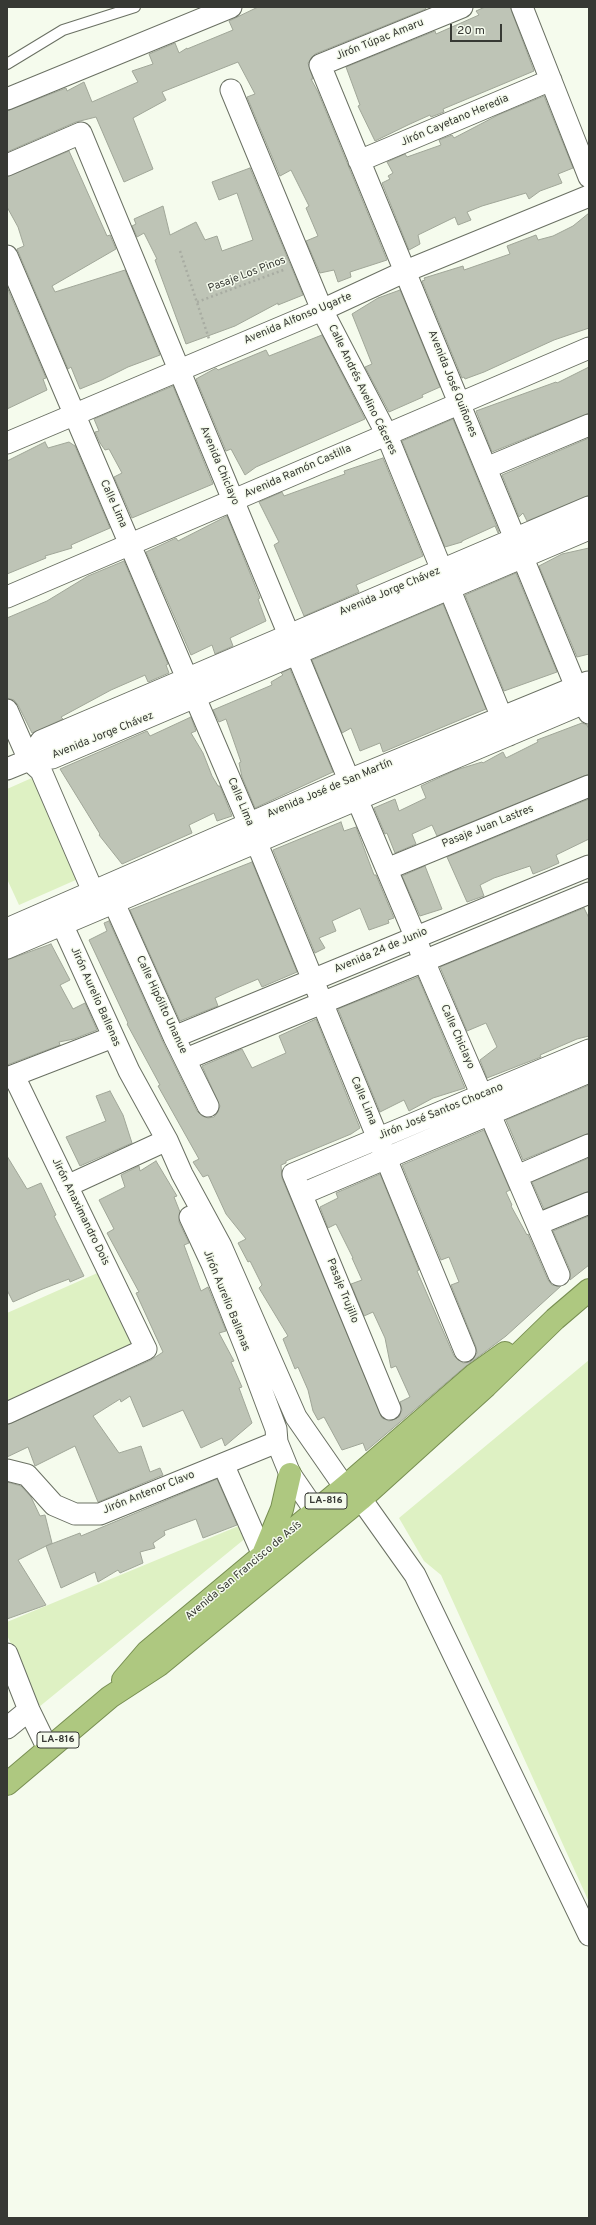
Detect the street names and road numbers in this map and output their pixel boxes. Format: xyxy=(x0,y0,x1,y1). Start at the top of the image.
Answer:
street label: Jirón Túpac Amaru xyxy=(334,16,426,64)
street label: Jirón Cayetano Heredia xyxy=(399,92,511,150)
street label: Pasaje Los Pinos xyxy=(206,254,288,296)
street label: Avenida Alfonso Ugarte xyxy=(242,290,354,348)
street label: Calle Andrés Avelino Cáceres xyxy=(325,323,399,457)
street label: Avenida José Quiñones xyxy=(424,329,480,439)
street label: Avenida Chiclayo xyxy=(196,425,242,507)
street label: Avenida Ramón Castilla xyxy=(242,442,354,502)
street label: Calle Lima xyxy=(97,478,129,530)
street label: Avenida Jorge Chávez xyxy=(337,565,443,619)
street label: Avenida Jorge Chávez xyxy=(50,710,156,762)
street label: Avenida José de San Martín xyxy=(265,756,395,822)
street label: Calle Lima xyxy=(224,776,256,828)
street label: Pasaje Juan Lastres xyxy=(440,803,536,851)
street label: Avenida 24 de Junio xyxy=(332,925,430,977)
street label: Jirón Aurelio Ballenas xyxy=(67,945,123,1049)
street label: Calle Hipólito Unanue xyxy=(132,954,190,1056)
street label: Calle Chiclayo xyxy=(437,1003,477,1071)
street label: Calle Lima xyxy=(347,1075,379,1127)
street label: Jirón José Santos Chocano xyxy=(377,1081,505,1143)
street label: Jirón Anaximandro Dois xyxy=(48,1156,112,1268)
street label: Jirón Aurelio Ballenas xyxy=(200,1249,252,1353)
street label: Pasaje Trujillo xyxy=(323,1257,361,1325)
street label: Jirón Antenor Clavo xyxy=(101,1469,197,1517)
road number: LA-816 xyxy=(305,1493,347,1509)
street label: Avenida San Francisco de Asís xyxy=(183,1518,305,1624)
road number: LA-816 xyxy=(37,1732,79,1748)

